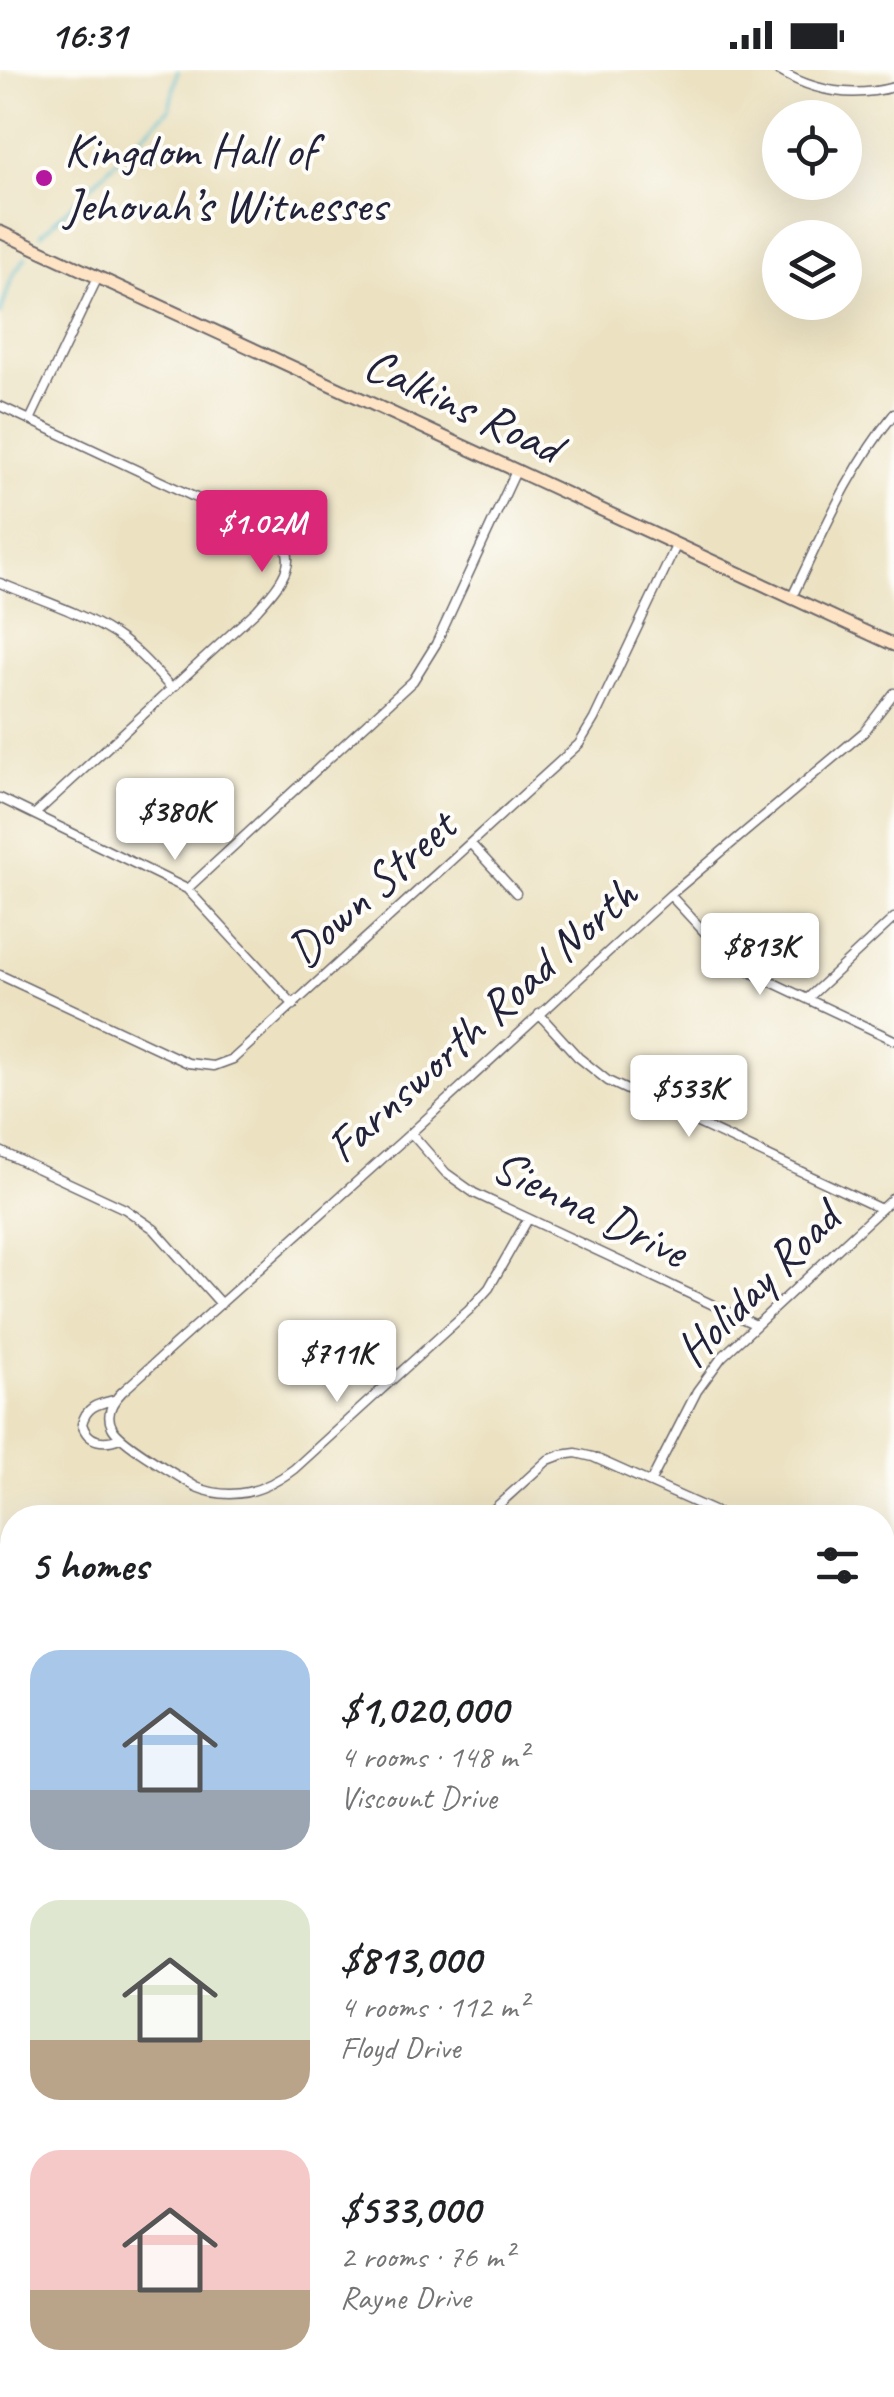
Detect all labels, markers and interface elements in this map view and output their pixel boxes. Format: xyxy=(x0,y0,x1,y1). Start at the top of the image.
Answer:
text: 16:31 xyxy=(50,12,127,59)
map controls xyxy=(762,100,862,320)
button: locate xyxy=(762,100,862,200)
place label: Kingdom Hall of Jehovah’s Witnesses xyxy=(62,120,390,235)
marker: Kingdom Hall of Jehovah’s Witnesses xyxy=(33,167,55,189)
button: layers xyxy=(762,220,862,320)
street label: Calkins Road xyxy=(355,333,577,480)
pin: $1.02M xyxy=(181,490,343,575)
text: $1.02M xyxy=(218,502,306,543)
pin: $380K xyxy=(105,778,245,863)
text: $380K xyxy=(138,790,212,831)
street label: Down Street xyxy=(274,794,471,979)
street label: Farnsworth Road North xyxy=(313,863,651,1176)
pin: $813K xyxy=(690,913,830,998)
text: $813K xyxy=(723,925,797,966)
pin: $533K xyxy=(619,1055,759,1140)
text: $533K xyxy=(652,1067,726,1108)
street label: Sienna Drive xyxy=(483,1135,700,1282)
street label: Holiday Road xyxy=(662,1184,857,1379)
pin: $711K xyxy=(267,1320,407,1405)
text: $711K xyxy=(300,1332,374,1373)
icon: filters xyxy=(810,1538,865,1593)
text: 5 homes xyxy=(30,1539,148,1592)
text: $1,020,000 xyxy=(340,1683,508,1736)
icon: home xyxy=(110,1690,230,1810)
text: 4 rooms · 148 m² xyxy=(340,1736,527,1777)
text: Viscount Drive xyxy=(340,1777,497,1818)
text: $813,000 xyxy=(340,1933,481,1986)
icon: home xyxy=(110,1940,230,2060)
text: 4 rooms · 112 m² xyxy=(340,1986,527,2027)
text: Floyd Drive xyxy=(340,2027,460,2068)
text: $533,000 xyxy=(340,2183,480,2236)
icon: home xyxy=(110,2190,230,2310)
text: 2 rooms · 76 m² xyxy=(340,2236,513,2277)
text: Rayne Drive xyxy=(340,2277,471,2318)

